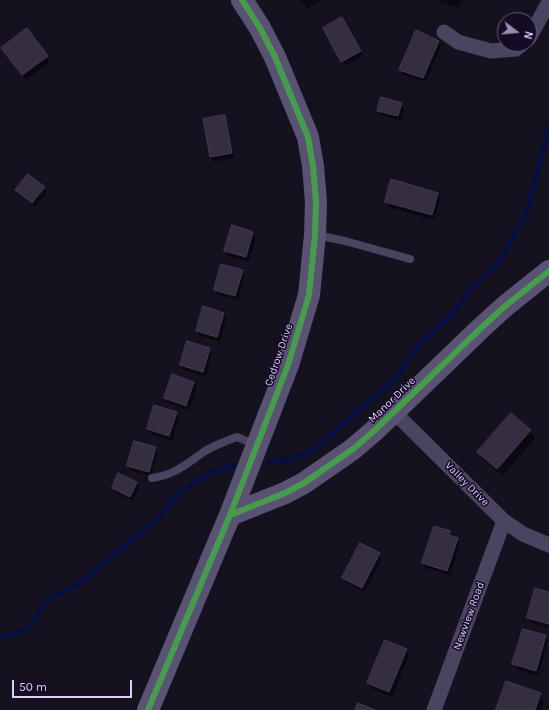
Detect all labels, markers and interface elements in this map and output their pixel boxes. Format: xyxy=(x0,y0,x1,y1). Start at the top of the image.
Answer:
north arrow xyxy=(497,12,537,52)
text: N xyxy=(521,30,535,41)
street label: Cedrow Drive xyxy=(262,322,296,388)
street label: Manor Drive xyxy=(366,374,418,426)
street label: Valley Drive xyxy=(442,459,492,509)
street label: Newview Road xyxy=(451,580,487,652)
scale bar xyxy=(14,672,134,698)
text: 50 m xyxy=(19,680,47,694)

